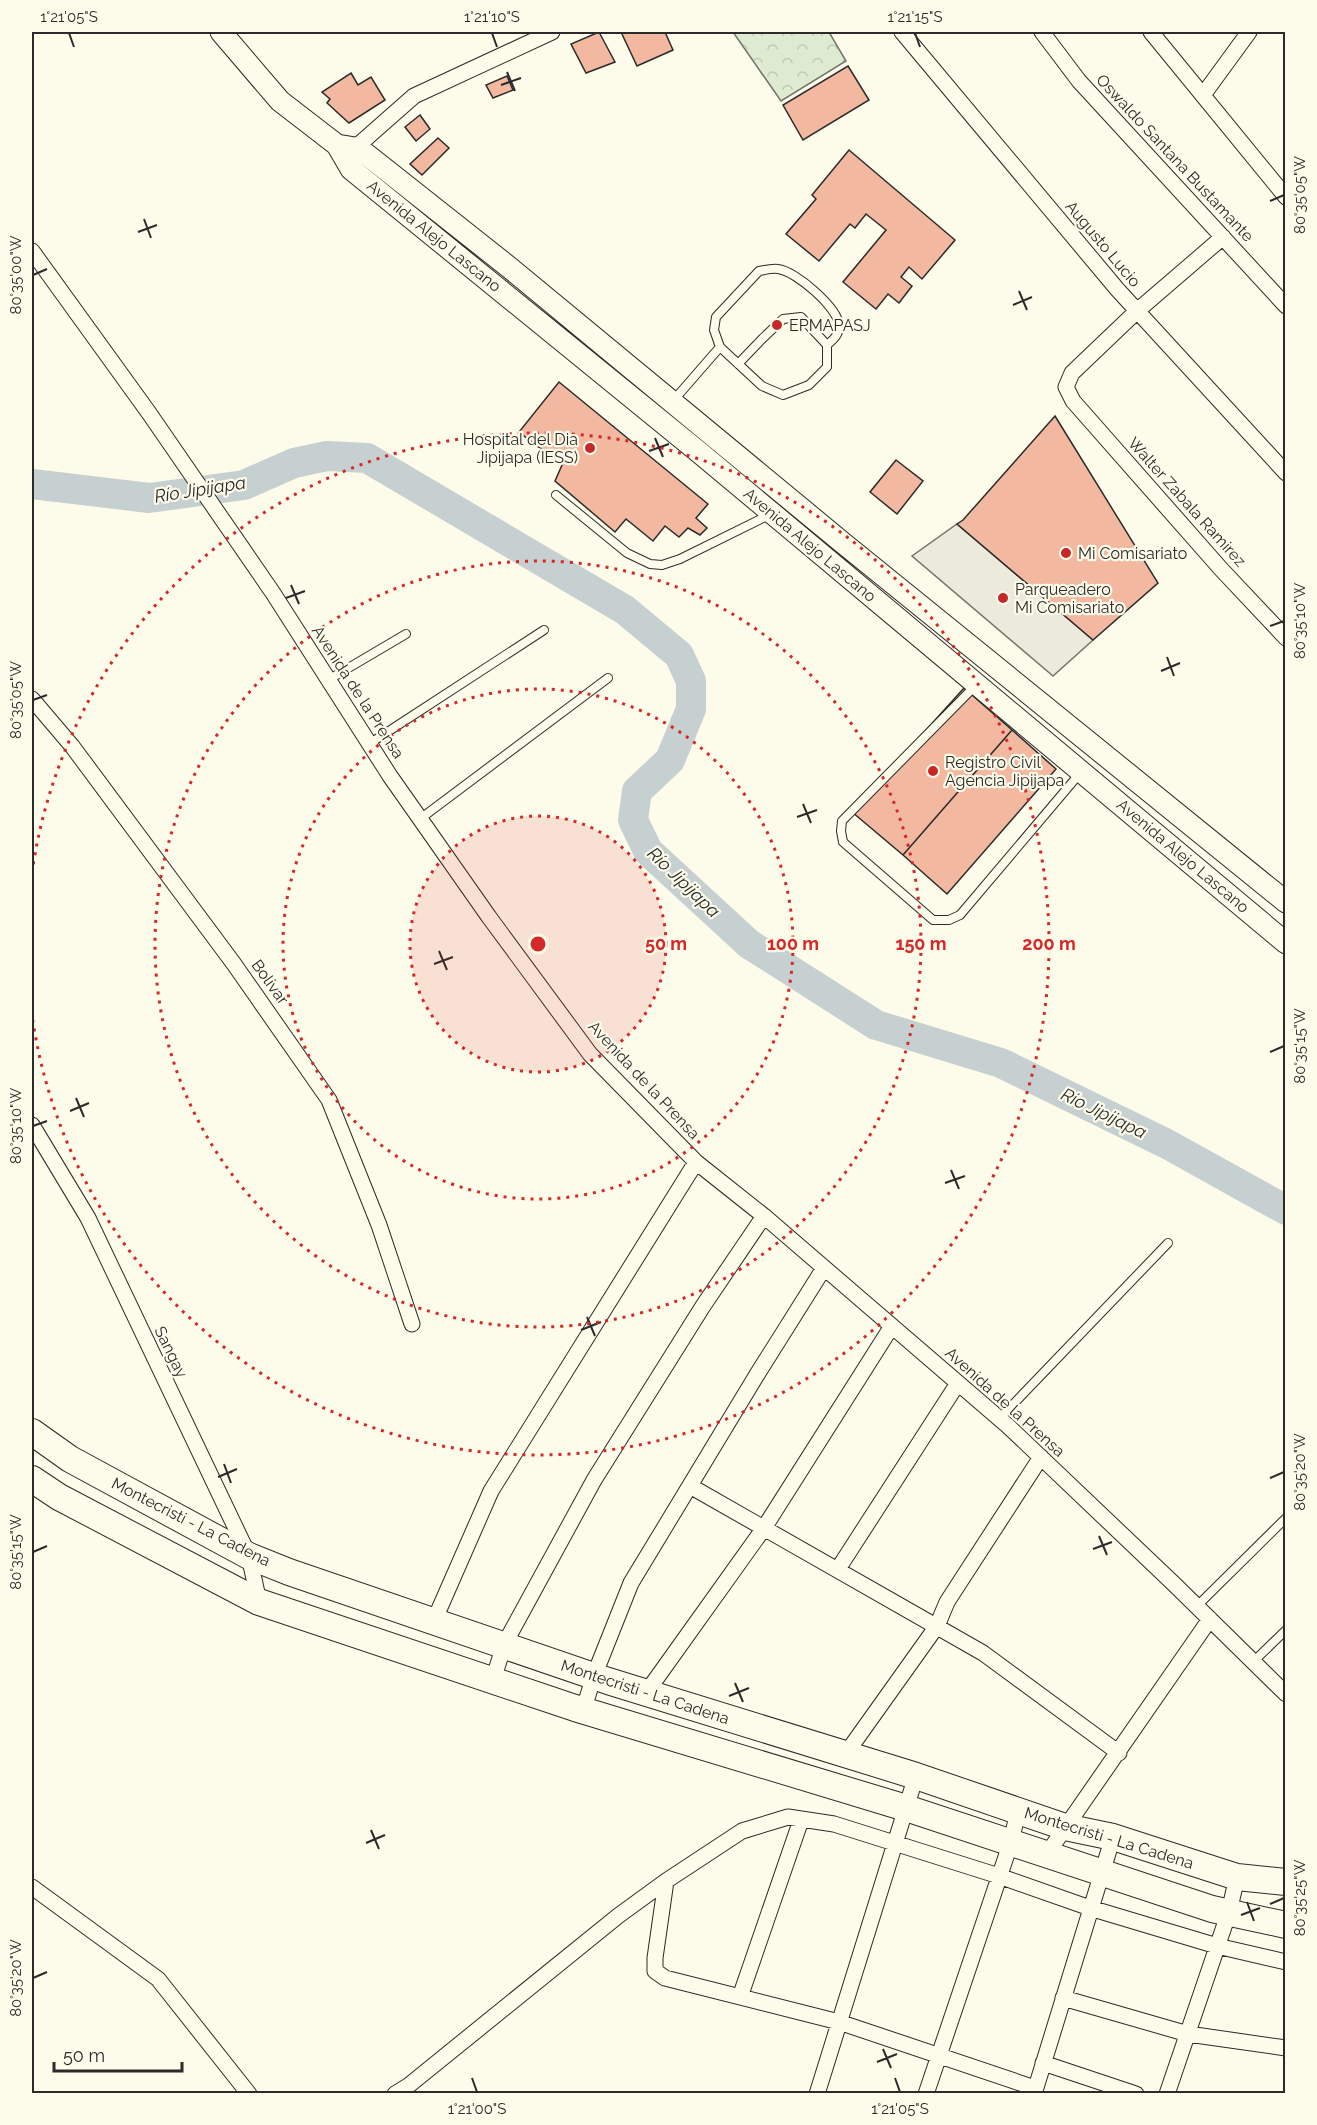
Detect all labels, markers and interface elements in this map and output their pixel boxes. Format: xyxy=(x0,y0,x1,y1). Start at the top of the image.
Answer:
text: 1°21'05"S xyxy=(40,8,98,26)
text: 1°21'10"S xyxy=(464,8,520,26)
text: 1°21'15"S xyxy=(888,8,943,26)
street label: Oswaldo Santana Bustamante xyxy=(1092,70,1258,246)
text: 80°35'05"W xyxy=(1291,156,1309,234)
street label: Avenida Alejo Lascano xyxy=(363,176,505,296)
street label: Augusto Lucio xyxy=(1061,197,1145,291)
text: 80°35'00"W xyxy=(7,235,25,314)
place label: EPMAPASJ xyxy=(789,316,871,335)
marker: EPMAPASJ xyxy=(770,318,784,332)
place label: Hospital del Dia Jipijapa (IESS) xyxy=(463,430,578,467)
street label: Walter Zabala Ramirez xyxy=(1124,434,1250,571)
marker: Hospital del Dia Jipijapa (IESS) xyxy=(583,441,597,455)
water label: Río Jipijapa xyxy=(153,471,247,507)
street label: Avenida Alejo Lascano xyxy=(740,484,880,606)
place label: Mi Comisariato xyxy=(1078,544,1187,563)
marker: Mi Comisariato xyxy=(1059,546,1073,560)
place label: Parqueadero Mi Comisariato xyxy=(1015,580,1124,617)
text: 80°35'10"W xyxy=(1291,583,1309,659)
marker: Parqueadero Mi Comisariato xyxy=(996,591,1010,605)
street label: Avenida de la Prensa xyxy=(308,622,408,762)
text: 80°35'05"W xyxy=(7,661,25,739)
place label: Registro Civil Agencia Jipijapa xyxy=(945,753,1064,790)
marker: Registro Civil Agencia Jipijapa xyxy=(926,764,940,778)
street label: Avenida Alejo Lascano xyxy=(1113,795,1253,917)
water label: Río Jipijapa xyxy=(644,842,725,922)
text: 50 m xyxy=(645,933,687,954)
text: 100 m xyxy=(767,933,819,954)
text: 150 m xyxy=(896,933,947,954)
text: 200 m xyxy=(1022,933,1076,954)
centre of rings xyxy=(528,934,548,954)
street label: Bolívar xyxy=(247,956,293,1008)
text: 80°35'15"W xyxy=(1291,1008,1309,1084)
street label: Avenida de la Prensa xyxy=(584,1017,704,1143)
water label: Río Jipijapa xyxy=(1058,1083,1150,1143)
text: 80°35'10"W xyxy=(7,1088,25,1164)
street label: Sangay xyxy=(150,1323,192,1381)
street label: Avenida de la Prensa xyxy=(941,1343,1069,1461)
text: 80°35'20"W xyxy=(1291,1433,1309,1511)
street label: Montecristi - La Cadena xyxy=(108,1474,274,1570)
text: 80°35'15"W xyxy=(7,1514,25,1590)
street label: Montecristi - La Cadena xyxy=(558,1656,732,1728)
street label: Montecristi - La Cadena xyxy=(1022,1803,1196,1873)
text: 80°35'25"W xyxy=(1291,1859,1309,1936)
text: 80°35'20"W xyxy=(7,1939,25,2017)
scale bar xyxy=(54,2035,182,2073)
text: 50 m xyxy=(63,2045,105,2066)
text: 1°21'00"S xyxy=(448,2100,506,2118)
text: 1°21'05"S xyxy=(871,2100,929,2118)

